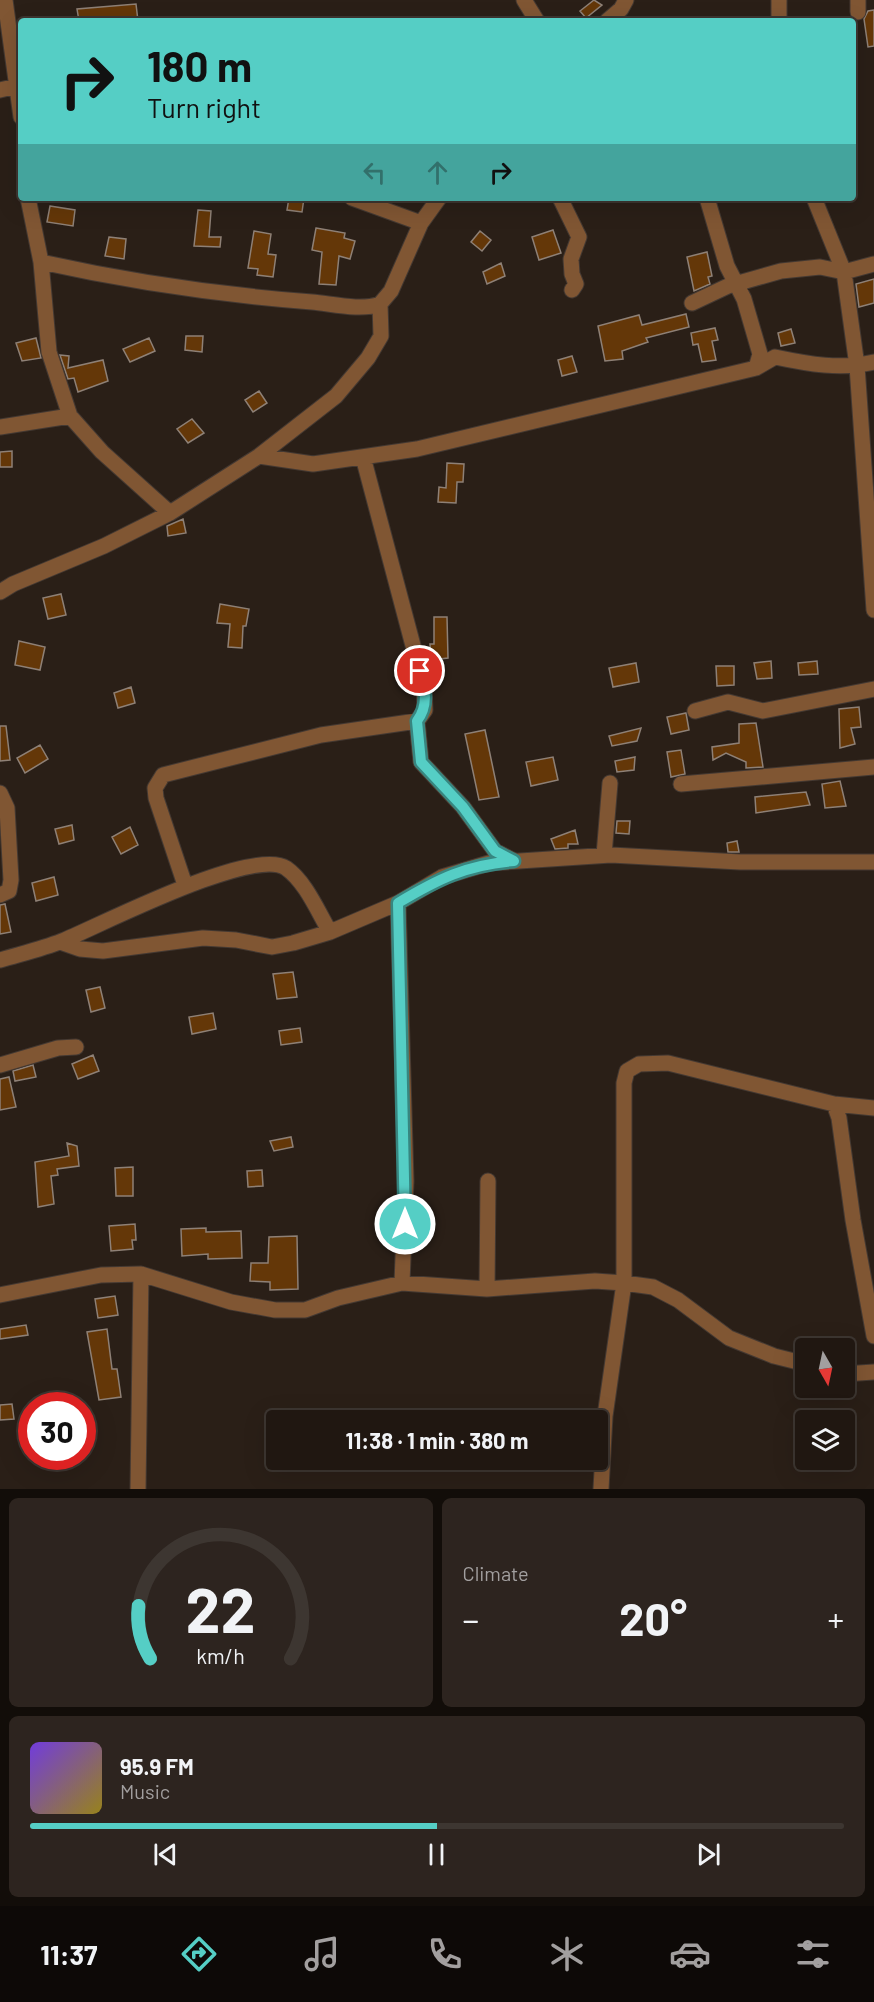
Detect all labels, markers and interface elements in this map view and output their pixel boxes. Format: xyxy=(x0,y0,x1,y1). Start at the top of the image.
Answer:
text: 180 m xyxy=(147,40,252,90)
icon: right xyxy=(48,42,126,120)
text: Turn right xyxy=(147,91,261,123)
icon: left xyxy=(358,156,391,189)
icon: ahead xyxy=(421,156,454,189)
icon: right xyxy=(484,156,517,189)
pin xyxy=(394,645,445,696)
icon: arrive xyxy=(403,654,436,687)
position arrow xyxy=(373,1192,437,1256)
north arrow xyxy=(795,1338,855,1398)
map controls xyxy=(795,1338,855,1470)
speed limit sign: 30 xyxy=(18,1392,96,1470)
button: layers xyxy=(795,1410,855,1470)
text: 11:38 · 1 min · 380 m xyxy=(346,1427,528,1453)
text: Climate xyxy=(463,1561,529,1585)
text: 22 xyxy=(186,1571,256,1645)
text: 20° xyxy=(619,1591,687,1645)
text: − xyxy=(463,1599,479,1639)
text: + xyxy=(828,1599,844,1639)
text: km/h xyxy=(196,1644,245,1669)
text: 95.9 FM xyxy=(120,1753,194,1779)
text: Music xyxy=(120,1779,170,1803)
icon: previous xyxy=(149,1838,182,1871)
icon: pause xyxy=(420,1838,453,1871)
icon: next xyxy=(692,1838,725,1871)
icon: directions xyxy=(178,1933,220,1975)
icon: music xyxy=(301,1933,343,1975)
icon: phone xyxy=(424,1933,466,1975)
icon: climate xyxy=(546,1933,588,1975)
icon: car xyxy=(669,1933,711,1975)
icon: filters xyxy=(792,1933,834,1975)
text: 11:37 xyxy=(40,1938,97,1970)

